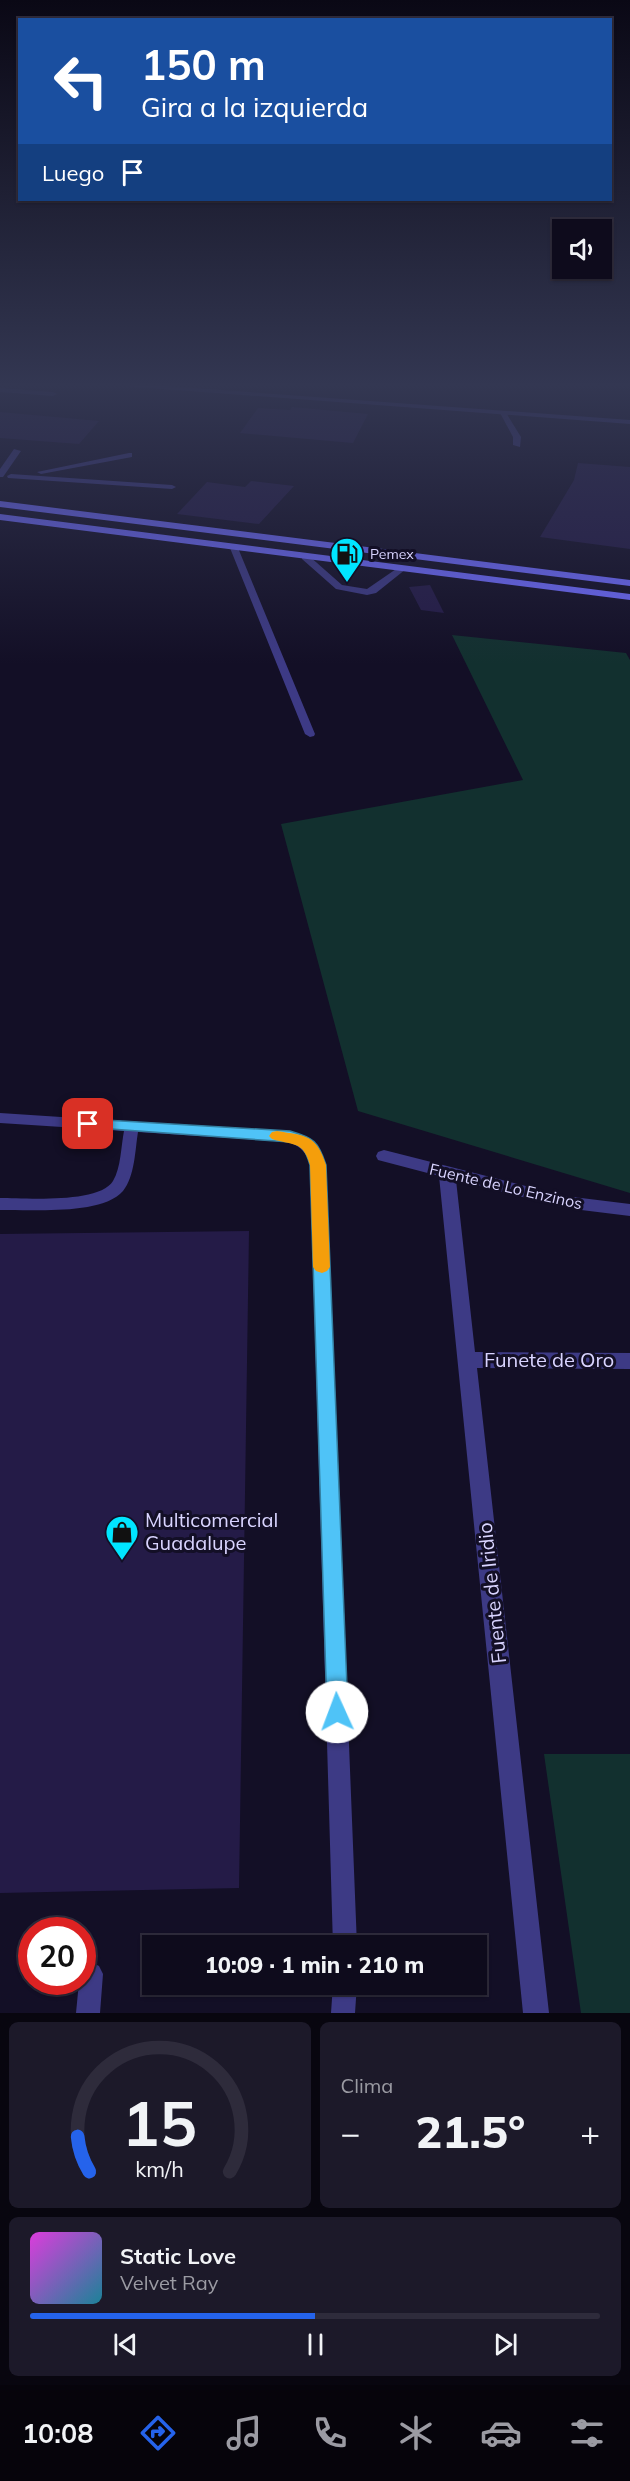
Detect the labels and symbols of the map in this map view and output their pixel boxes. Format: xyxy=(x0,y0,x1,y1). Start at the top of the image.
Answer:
fuel station icon: Pemex xyxy=(329,536,365,583)
place label: Pemex xyxy=(370,545,414,563)
pin xyxy=(62,1098,113,1149)
street label: Fuente de Lo Enzinos xyxy=(428,1159,584,1213)
street label: Funete de Oro xyxy=(484,1347,614,1372)
place label: Multicomercial Guadalupe xyxy=(145,1507,278,1555)
shop icon: Multicomercial Guadalupe xyxy=(104,1514,140,1561)
street label: Fuente de Iridio xyxy=(472,1521,511,1665)
position arrow xyxy=(305,1680,369,1744)
speed limit sign: 20 xyxy=(18,1917,96,1995)

